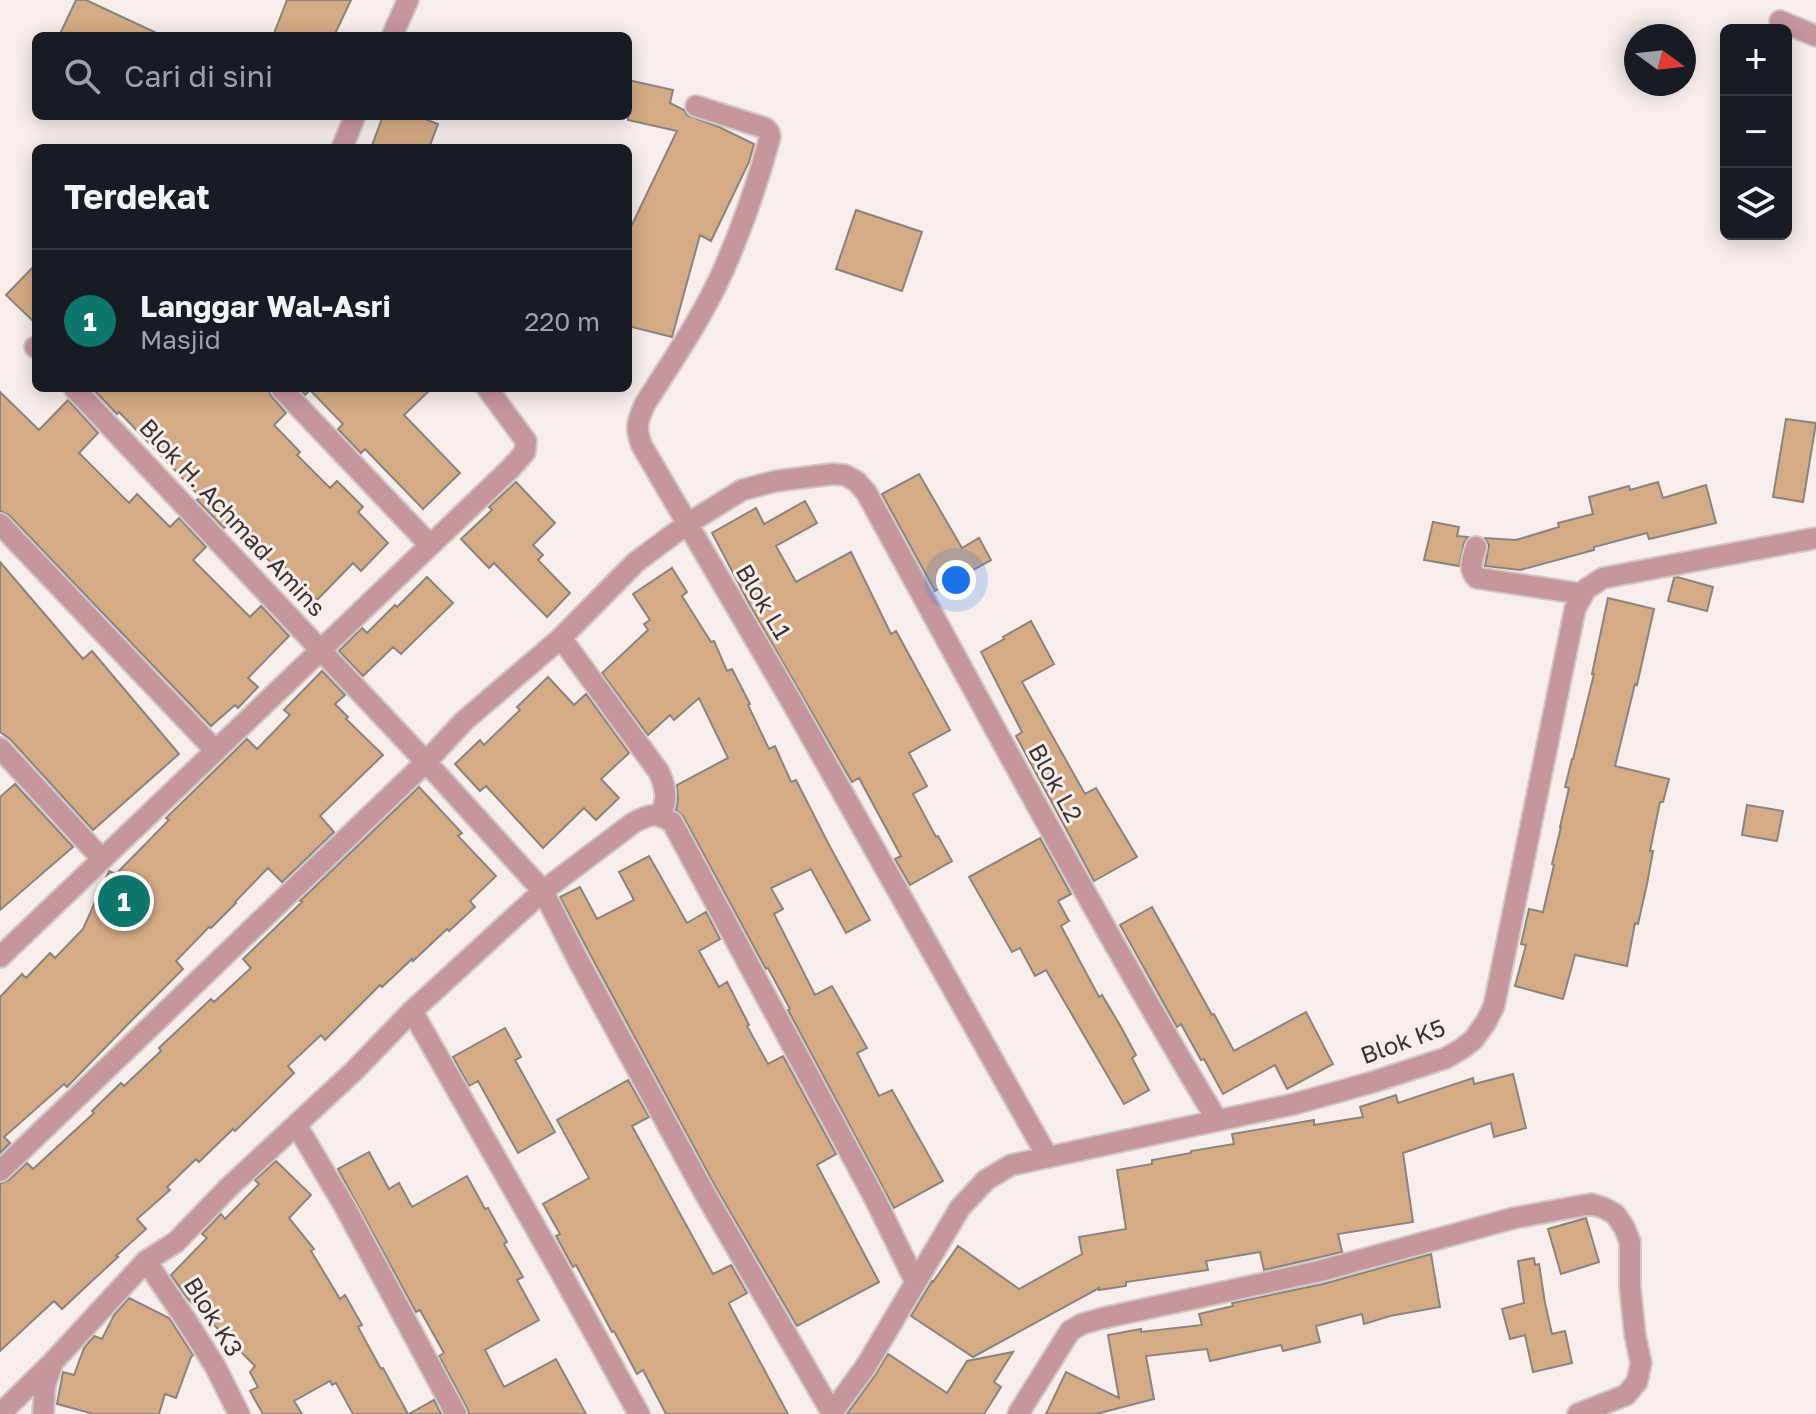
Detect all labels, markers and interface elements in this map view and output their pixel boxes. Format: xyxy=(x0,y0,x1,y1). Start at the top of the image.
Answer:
north arrow xyxy=(1624,24,1696,96)
map controls xyxy=(1720,24,1792,240)
button: + xyxy=(1720,24,1792,96)
search box xyxy=(32,32,632,120)
icon: search xyxy=(60,54,104,98)
text: Cari di sini xyxy=(124,58,273,94)
button: − xyxy=(1720,96,1792,168)
button: layers xyxy=(1720,168,1792,240)
text: Terdekat xyxy=(64,176,210,216)
text: Langgar Wal-Asri xyxy=(140,288,391,324)
text: 1 xyxy=(83,306,97,337)
text: 220 m xyxy=(524,306,600,337)
text: Masjid xyxy=(140,324,221,355)
street label: Blok H. Achmad Amins xyxy=(134,412,332,622)
street label: Blok L1 xyxy=(731,558,798,644)
your location xyxy=(936,560,976,600)
street label: Blok L2 xyxy=(1023,738,1090,827)
pin: 1 xyxy=(98,871,150,931)
street label: Blok K5 xyxy=(1356,1012,1449,1069)
street label: Blok K3 xyxy=(179,1271,250,1361)

